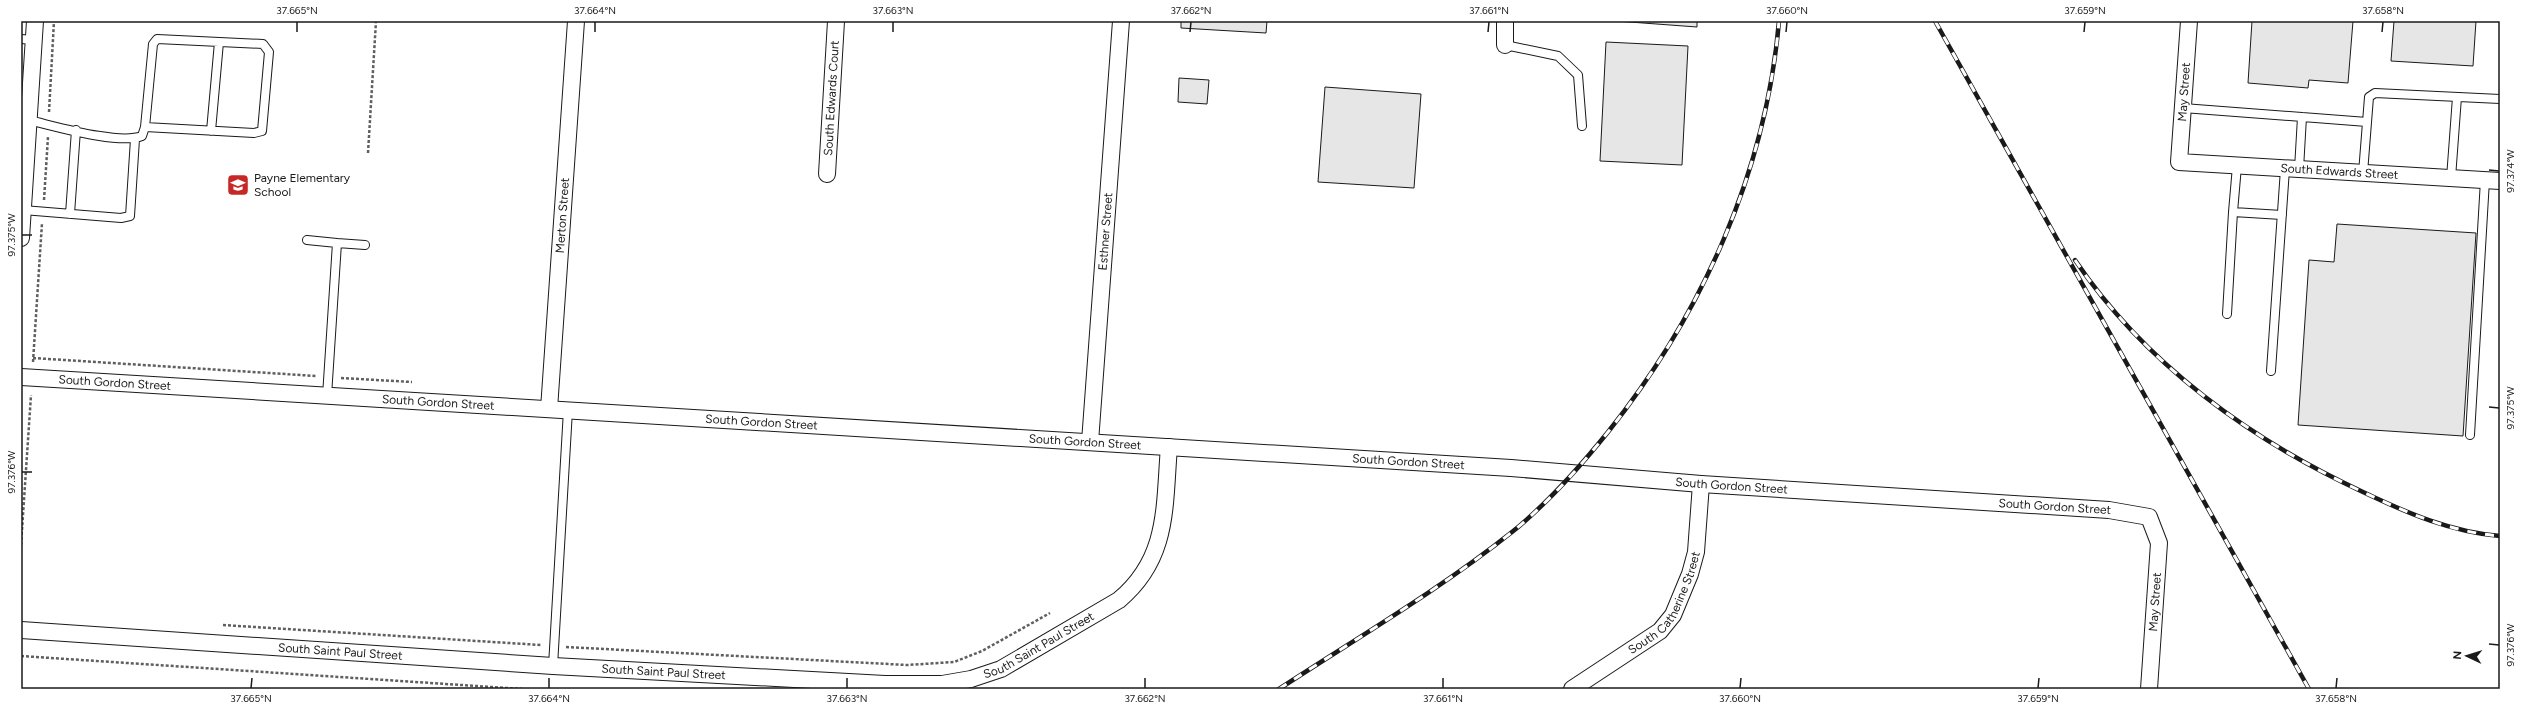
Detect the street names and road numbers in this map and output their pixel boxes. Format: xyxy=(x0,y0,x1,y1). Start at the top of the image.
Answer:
street label: South Edwards Court xyxy=(821,40,842,156)
street label: May Street xyxy=(2175,62,2193,122)
street label: South Edwards Street xyxy=(2280,161,2399,182)
street label: Merton Street xyxy=(553,177,572,254)
street label: Esthner Street xyxy=(1096,192,1115,271)
street label: South Gordon Street xyxy=(58,372,172,393)
street label: South Gordon Street xyxy=(382,392,495,413)
street label: South Gordon Street xyxy=(705,412,819,433)
street label: South Gordon Street xyxy=(1028,432,1142,452)
street label: South Gordon Street xyxy=(1352,451,1466,472)
street label: South Gordon Street xyxy=(1675,475,1789,497)
street label: South Gordon Street xyxy=(1998,496,2112,517)
street label: South Catherine Street xyxy=(1626,550,1703,657)
street label: May Street xyxy=(2146,572,2164,632)
street label: South Saint Paul Street xyxy=(982,609,1097,681)
street label: South Saint Paul Street xyxy=(278,640,403,663)
street label: South Saint Paul Street xyxy=(601,662,727,682)

